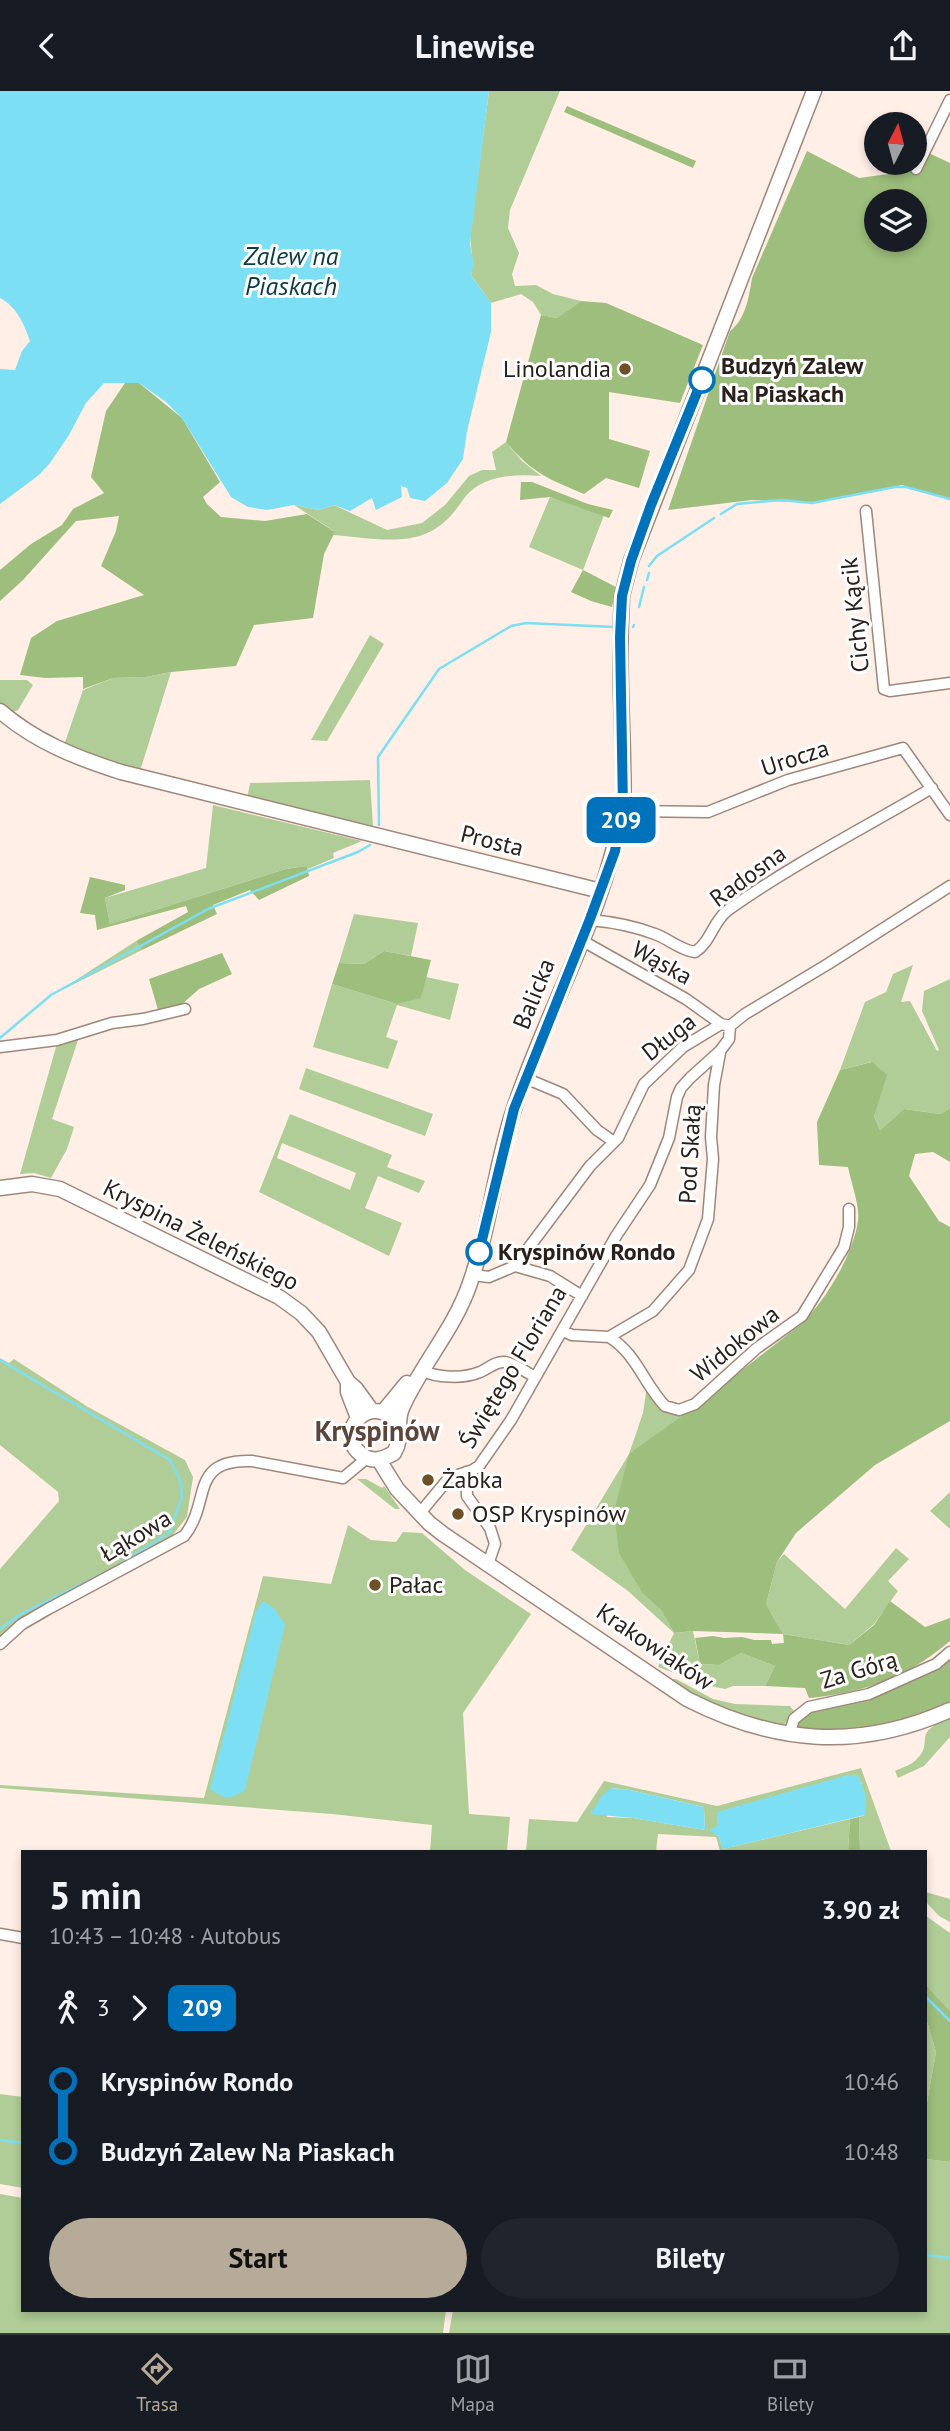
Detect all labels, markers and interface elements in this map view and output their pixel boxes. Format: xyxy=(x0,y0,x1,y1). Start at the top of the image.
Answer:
text: Linewise xyxy=(415,25,535,67)
icon: back xyxy=(28,27,66,65)
icon: share xyxy=(884,27,922,65)
north arrow xyxy=(864,112,928,175)
map controls xyxy=(864,112,927,252)
button: layers xyxy=(864,189,927,252)
water label: Zalew na Piaskach xyxy=(242,239,339,302)
place label: Budzyń Zalew Na Piaskach xyxy=(721,350,864,409)
place label: Linolandia xyxy=(503,353,611,384)
marker: Linolandia xyxy=(617,361,633,377)
marker: Budzyń Zalew Na Piaskach xyxy=(689,367,715,393)
street label: Cichy Kącik xyxy=(833,556,876,674)
street label: Urocza xyxy=(757,732,833,783)
line badge: 209 xyxy=(581,797,661,843)
text: 209 xyxy=(601,804,641,835)
street label: Prosta xyxy=(457,818,527,863)
street label: Radosna xyxy=(703,838,792,914)
street label: Wąska xyxy=(627,933,698,992)
street label: Balicka xyxy=(505,954,562,1034)
street label: Długa xyxy=(635,1006,702,1067)
street label: Pod Skałą xyxy=(671,1103,708,1205)
street label: Kryspina Żeleńskiego xyxy=(98,1172,304,1297)
place label: Kryspinów Rondo xyxy=(498,1236,676,1267)
marker: Kryspinów Rondo xyxy=(466,1239,492,1265)
street label: Świętego Floriana xyxy=(452,1280,573,1454)
street label: Widokowa xyxy=(684,1298,785,1389)
district label: Kryspinów xyxy=(315,1412,440,1449)
place label: Żabka xyxy=(442,1464,503,1495)
marker: Żabka xyxy=(420,1472,436,1488)
place label: OSP Kryspinów xyxy=(472,1498,627,1529)
street label: Łąkowa xyxy=(95,1502,177,1569)
marker: OSP Kryspinów xyxy=(450,1506,466,1522)
place label: Pałac xyxy=(389,1569,443,1600)
marker: Pałac xyxy=(367,1577,383,1593)
street label: Krakowiaków xyxy=(591,1596,720,1697)
street label: Za Górą xyxy=(817,1643,901,1696)
text: 5 min xyxy=(49,1870,142,1919)
text: 3.90 zł xyxy=(822,1893,899,1926)
text: 10:43 – 10:48 · Autobus xyxy=(49,1921,281,1950)
icon: walk xyxy=(49,1989,87,2027)
icon: forward xyxy=(120,1989,158,2027)
text: 209 xyxy=(182,1992,222,2023)
text: 3 xyxy=(97,1993,110,2022)
text: Kryspinów Rondo xyxy=(101,2065,293,2098)
text: 10:46 xyxy=(844,2067,899,2096)
text: Budzyń Zalew Na Piaskach xyxy=(101,2135,395,2168)
text: 10:48 xyxy=(844,2137,899,2166)
button: Start xyxy=(49,2218,467,2298)
button: Bilety xyxy=(481,2218,899,2298)
tab: Trasa xyxy=(136,2350,178,2416)
tab: Mapa xyxy=(450,2350,495,2416)
tab: Bilety xyxy=(767,2350,814,2416)

